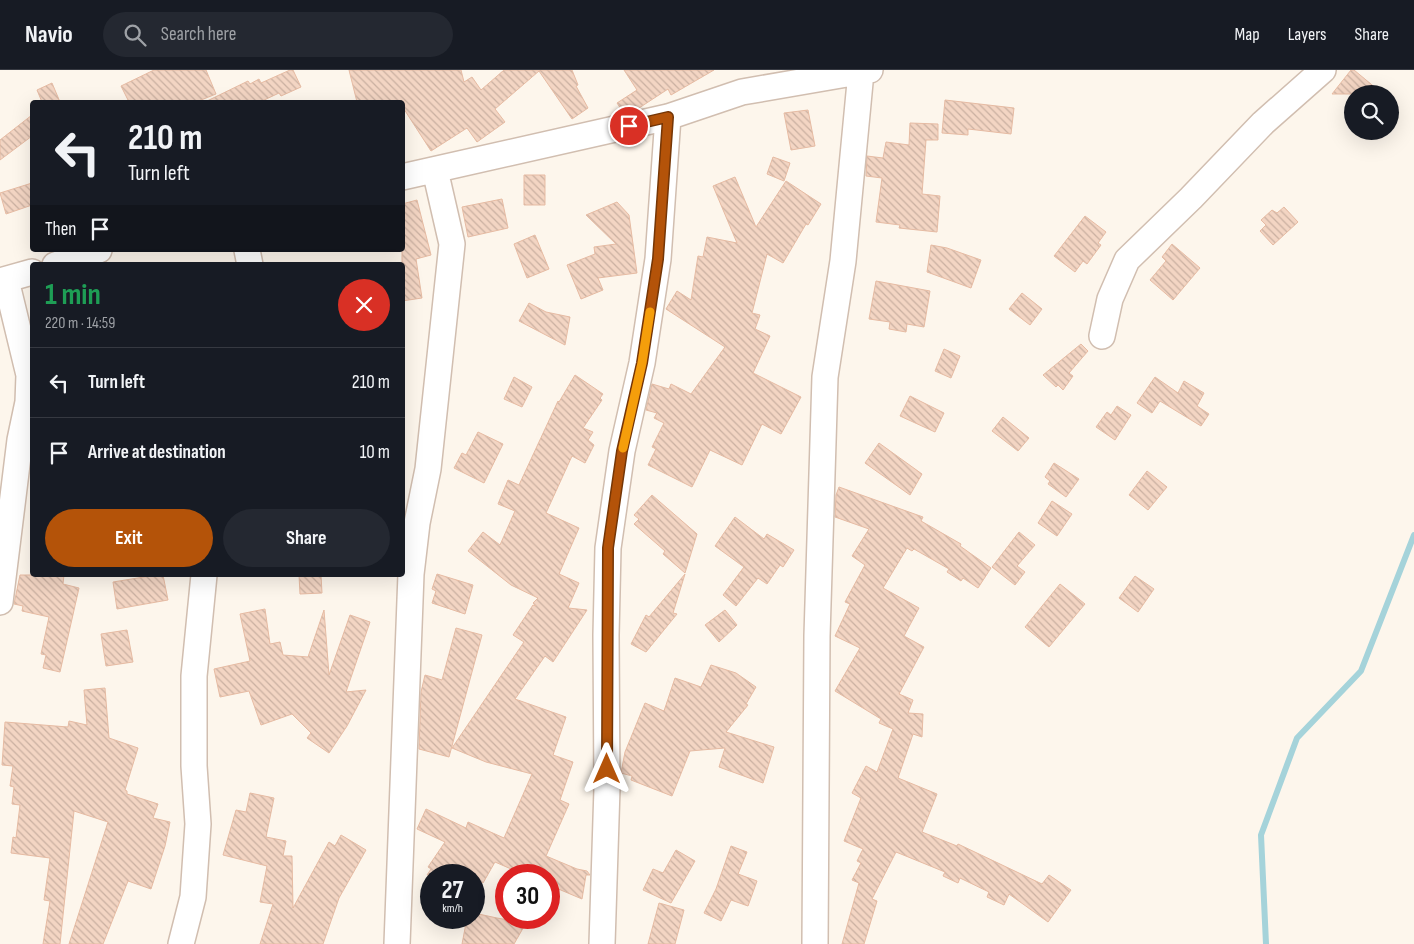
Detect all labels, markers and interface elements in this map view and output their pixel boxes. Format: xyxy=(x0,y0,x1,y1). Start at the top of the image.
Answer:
search box xyxy=(103,12,453,57)
text: Navio xyxy=(25,20,73,49)
icon: search xyxy=(121,21,149,49)
text: Search here xyxy=(161,23,236,46)
text: Map xyxy=(1235,24,1260,45)
text: Layers xyxy=(1288,24,1327,45)
text: Share xyxy=(1355,24,1389,45)
map controls xyxy=(1344,85,1399,140)
button: search xyxy=(1344,85,1399,140)
pin xyxy=(608,105,650,147)
icon: arrive xyxy=(615,112,643,140)
text: 210 m xyxy=(128,117,202,160)
icon: left xyxy=(45,120,110,185)
text: Turn left xyxy=(128,160,190,187)
icon: arrive xyxy=(86,215,114,243)
text: Then xyxy=(45,218,76,241)
text: 1 min xyxy=(45,277,101,313)
button: close xyxy=(338,279,390,331)
text: 220 m · 14:59 xyxy=(45,314,115,333)
icon: left xyxy=(45,369,73,397)
text: Turn left xyxy=(88,371,145,394)
text: 210 m xyxy=(352,371,390,394)
icon: arrive xyxy=(45,439,73,467)
text: Arrive at destination xyxy=(88,441,226,464)
text: 10 m xyxy=(360,441,390,464)
button: Exit xyxy=(45,509,213,567)
button: Share xyxy=(223,509,390,567)
position arrow xyxy=(580,742,632,794)
speed limit sign: 30 xyxy=(495,864,560,929)
text: 27 xyxy=(442,875,463,906)
text: km/h xyxy=(442,901,463,916)

